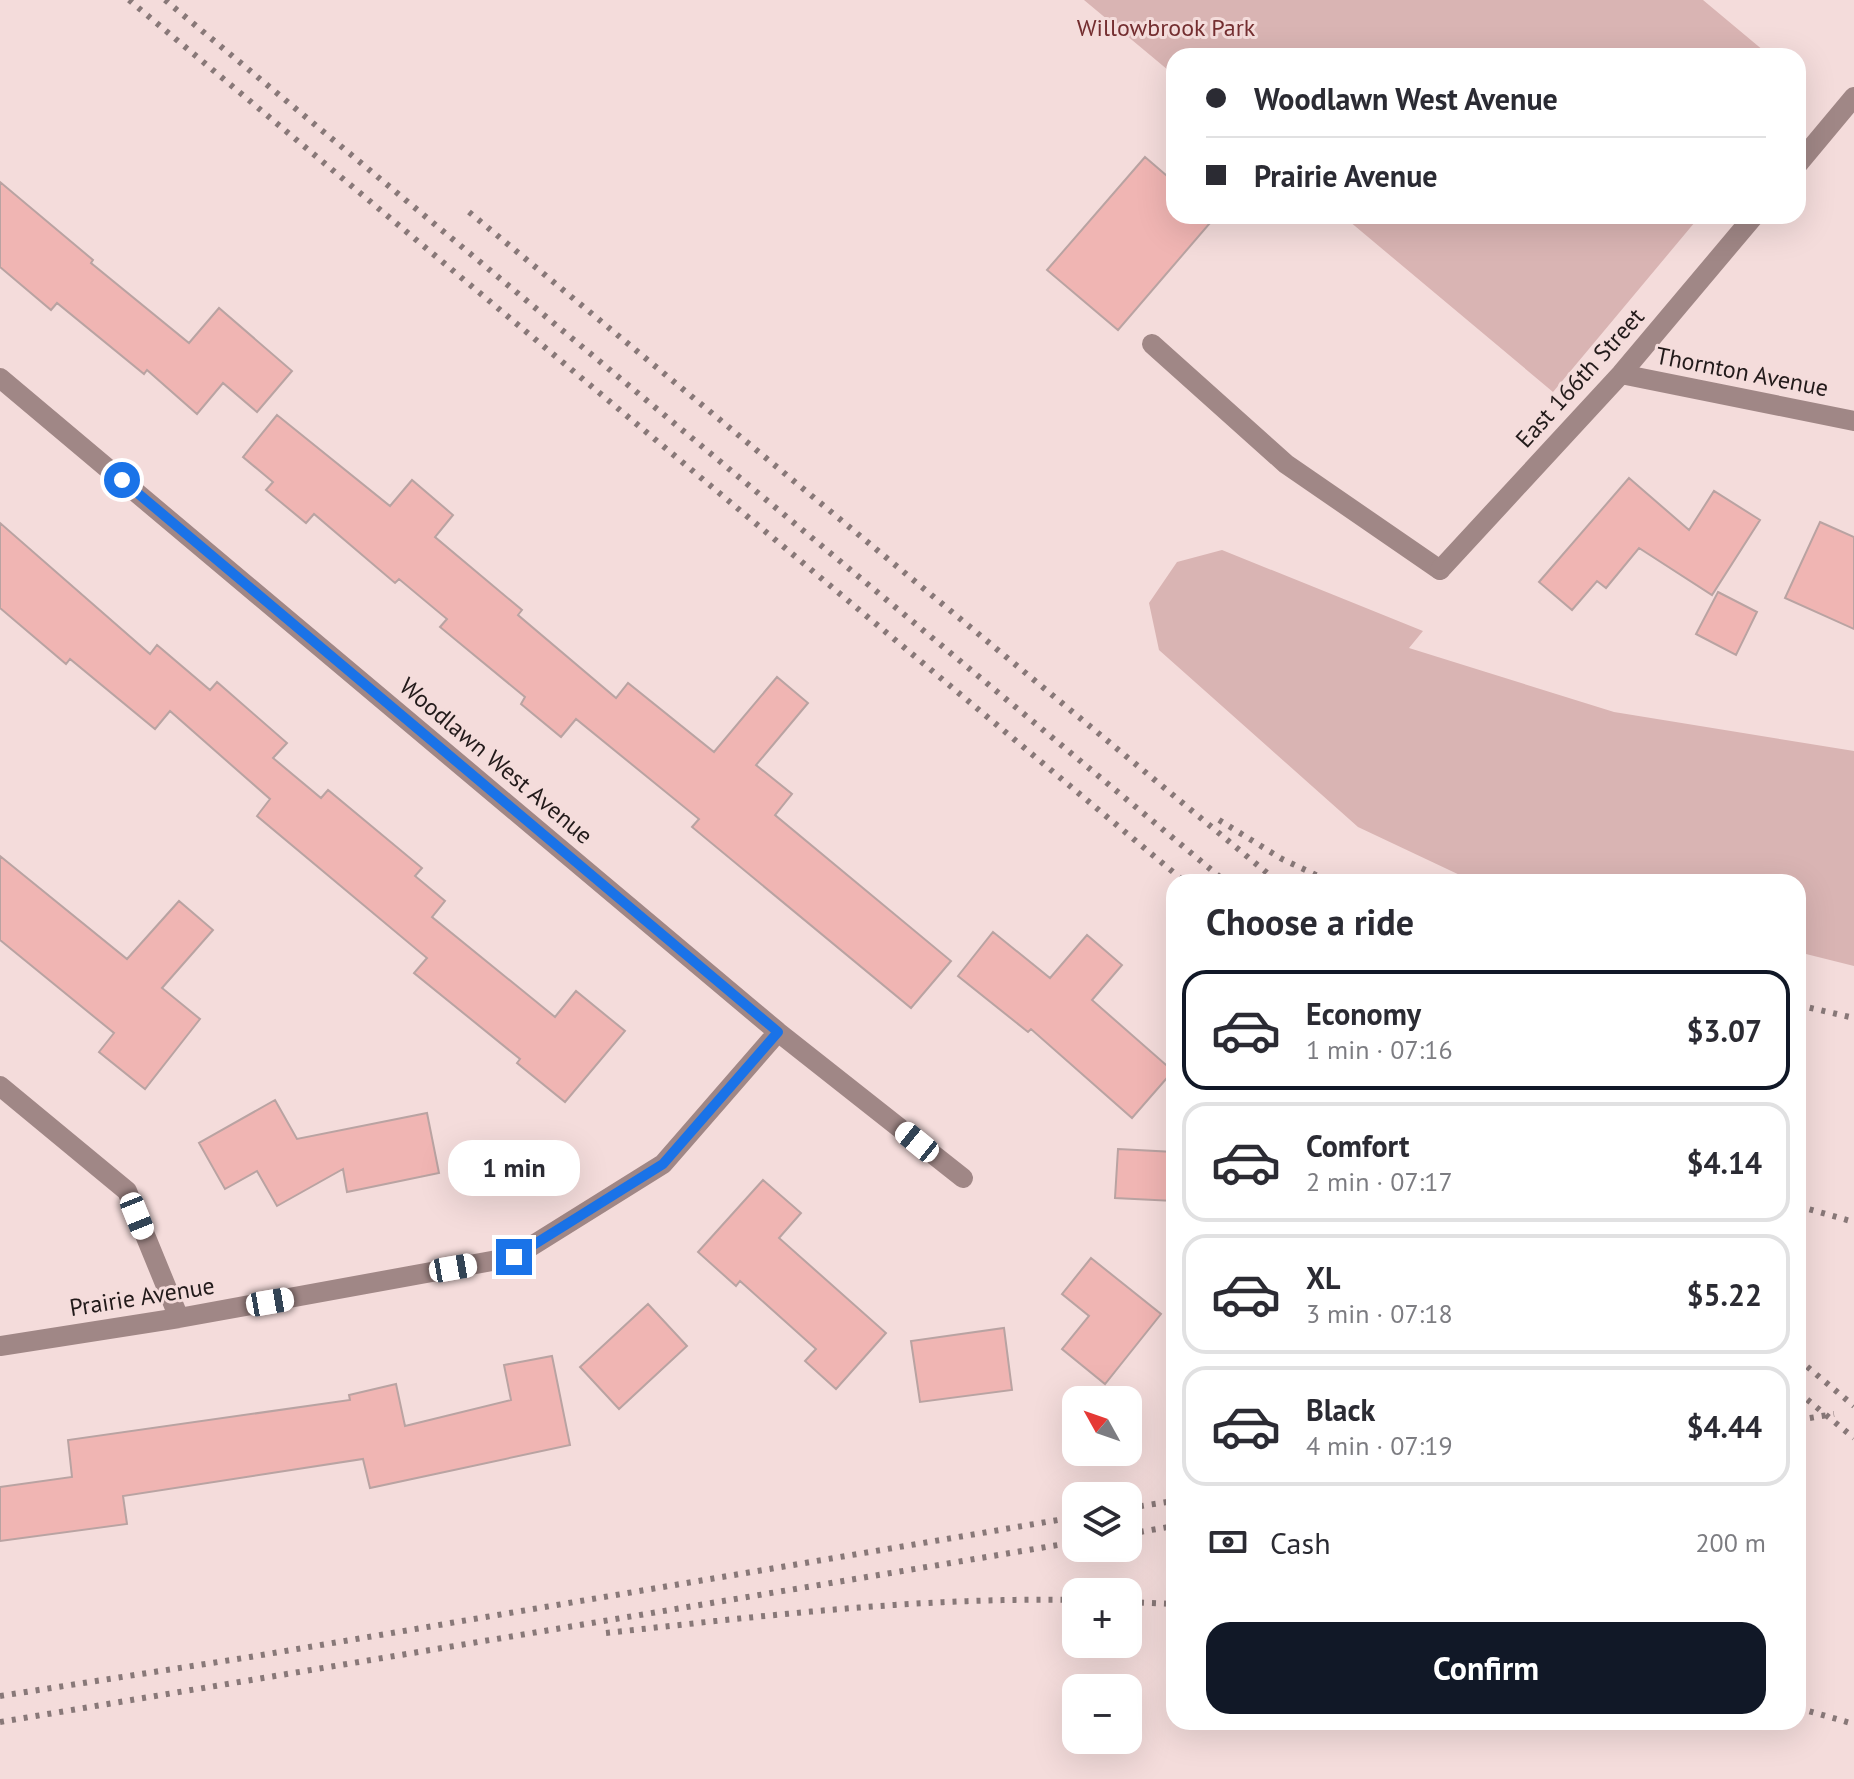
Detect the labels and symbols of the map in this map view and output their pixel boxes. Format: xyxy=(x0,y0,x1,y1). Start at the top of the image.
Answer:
park label: Willowbrook Park xyxy=(1077,12,1256,43)
street label: East 166th Street xyxy=(1509,301,1651,454)
street label: Thornton Avenue xyxy=(1653,340,1831,403)
route start xyxy=(104,462,140,498)
street label: Woodlawn West Avenue xyxy=(393,671,599,851)
car xyxy=(891,1118,943,1166)
callout: 1 min xyxy=(448,1141,580,1197)
car xyxy=(117,1189,157,1243)
route end xyxy=(496,1239,532,1275)
car xyxy=(427,1252,479,1284)
street label: Prairie Avenue xyxy=(67,1270,217,1323)
car xyxy=(244,1286,296,1318)
north arrow xyxy=(1062,1386,1142,1466)

